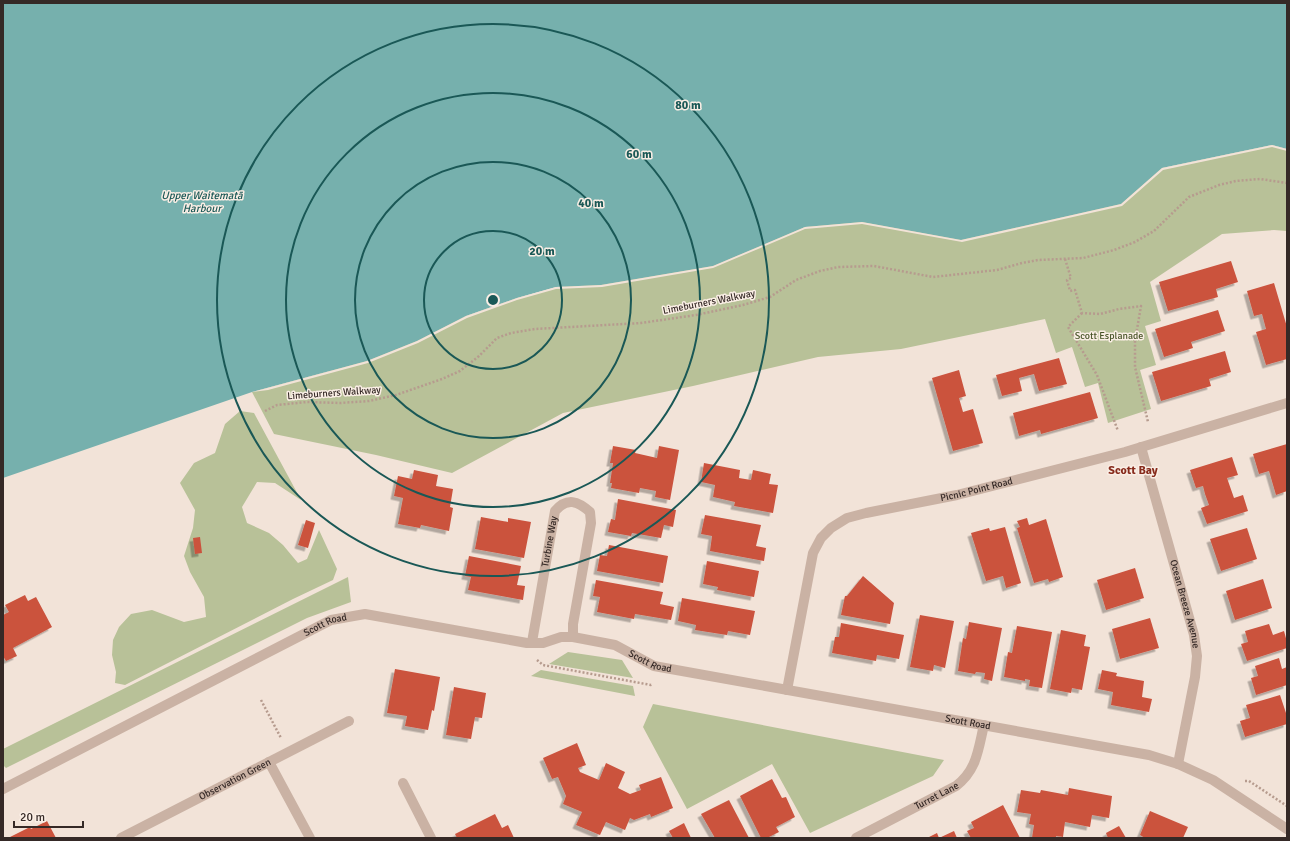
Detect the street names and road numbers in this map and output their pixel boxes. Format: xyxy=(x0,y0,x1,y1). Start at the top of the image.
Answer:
street label: Limeburners Walkway xyxy=(662,287,756,317)
street label: Limeburners Walkway xyxy=(287,384,382,402)
street label: Picnic Point Road xyxy=(939,475,1014,504)
street label: Turbine Way xyxy=(539,515,560,568)
street label: Ocean Breeze Avenue xyxy=(1167,558,1202,649)
street label: Scott Road xyxy=(302,611,348,639)
street label: Scott Road xyxy=(626,647,673,675)
street label: Scott Road xyxy=(944,712,992,732)
street label: Observation Green xyxy=(197,756,273,803)
street label: Turret Lane xyxy=(913,780,961,812)

